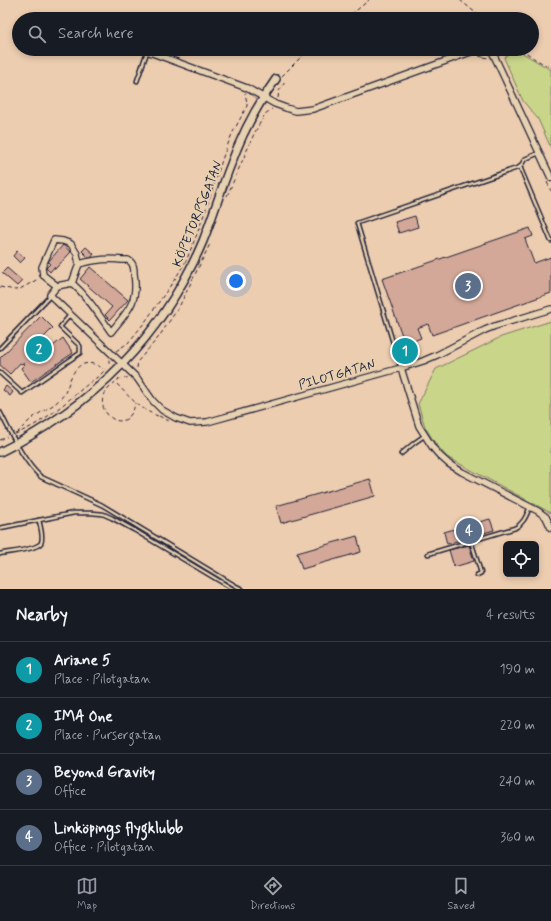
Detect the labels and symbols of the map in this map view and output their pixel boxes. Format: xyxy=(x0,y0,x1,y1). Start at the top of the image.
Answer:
street label: KÖPETORPSGATAN xyxy=(169,158,227,270)
your location xyxy=(226,271,246,291)
pin: 3 xyxy=(455,271,481,301)
pin: 2 xyxy=(26,334,52,364)
pin: 1 xyxy=(392,336,418,366)
street label: PILOTGATAN xyxy=(297,356,378,394)
pin: 4 xyxy=(456,516,482,546)

